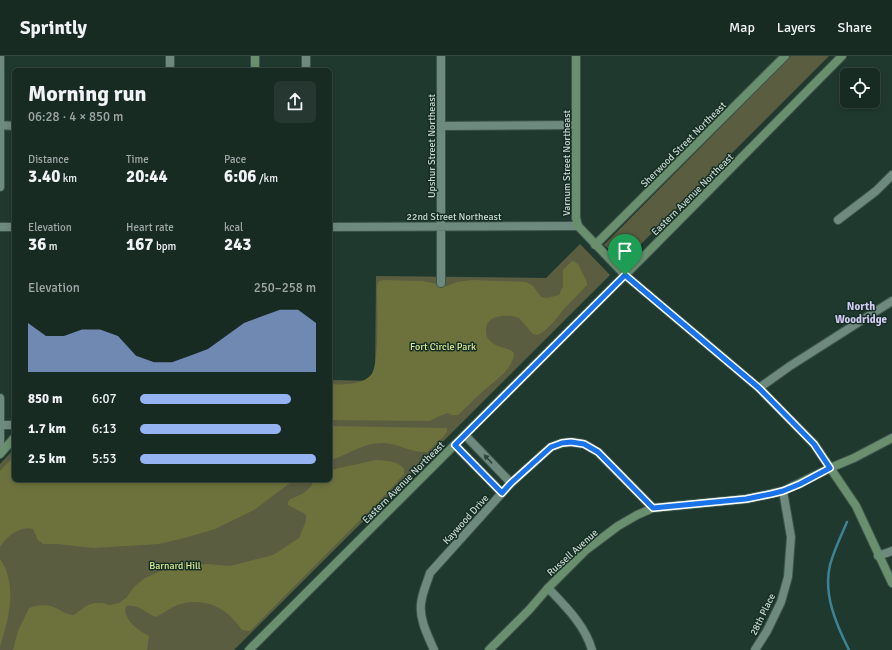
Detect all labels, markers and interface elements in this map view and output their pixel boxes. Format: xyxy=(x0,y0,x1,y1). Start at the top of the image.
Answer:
text: Sprintly xyxy=(20,16,87,40)
text: Map xyxy=(729,19,755,36)
text: Layers xyxy=(777,19,816,36)
text: Share xyxy=(838,19,872,36)
map controls xyxy=(840,68,880,108)
button: locate xyxy=(840,68,880,108)
text: Morning run xyxy=(28,80,147,107)
button: share xyxy=(274,81,316,123)
street label: Upshur Street Northeast xyxy=(426,93,438,198)
street label: Sherwood Street Northeast xyxy=(638,99,729,190)
text: 06:28 · 4 × 850 m xyxy=(28,109,123,125)
street label: Varnum Street Northeast xyxy=(561,109,573,216)
street label: Eastern Avenue Northeast xyxy=(649,151,737,238)
text: Distance xyxy=(28,153,69,166)
text: Time xyxy=(126,153,149,166)
text: Pace xyxy=(224,153,246,166)
text: 3.40 xyxy=(28,166,60,187)
text: 20:44 xyxy=(126,166,168,187)
text: 6:06 xyxy=(224,166,257,187)
text: km xyxy=(60,172,77,185)
text: /km xyxy=(257,172,278,185)
street label: 22nd Street Northeast xyxy=(407,211,502,223)
text: Elevation xyxy=(28,221,72,234)
text: Heart rate xyxy=(126,221,174,234)
text: kcal xyxy=(224,221,243,234)
text: 36 xyxy=(28,234,46,255)
text: 167 xyxy=(126,234,154,255)
text: 243 xyxy=(224,234,252,255)
pin xyxy=(608,234,642,275)
text: m xyxy=(46,240,58,253)
text: bpm xyxy=(154,240,176,253)
icon: arrive xyxy=(614,240,636,262)
text: Elevation xyxy=(28,280,80,296)
text: 250–258 m xyxy=(254,280,316,296)
district label: North Woodridge xyxy=(835,300,888,326)
park label: Fort Circle Park xyxy=(410,341,476,353)
text: 850 m xyxy=(28,391,62,407)
text: 6:07 xyxy=(92,391,117,407)
text: 1.7 km xyxy=(28,421,66,437)
text: 6:13 xyxy=(92,421,117,437)
street label: Eastern Avenue Northeast xyxy=(360,439,448,526)
text: 2.5 km xyxy=(28,451,66,467)
text: 5:53 xyxy=(92,451,117,467)
one-way arrow xyxy=(483,454,493,464)
street label: Kaywood Drive xyxy=(440,492,491,547)
street label: Russell Avenue xyxy=(545,527,601,579)
park label: Barnard Hill xyxy=(149,560,201,572)
street label: 28th Place xyxy=(748,591,778,637)

